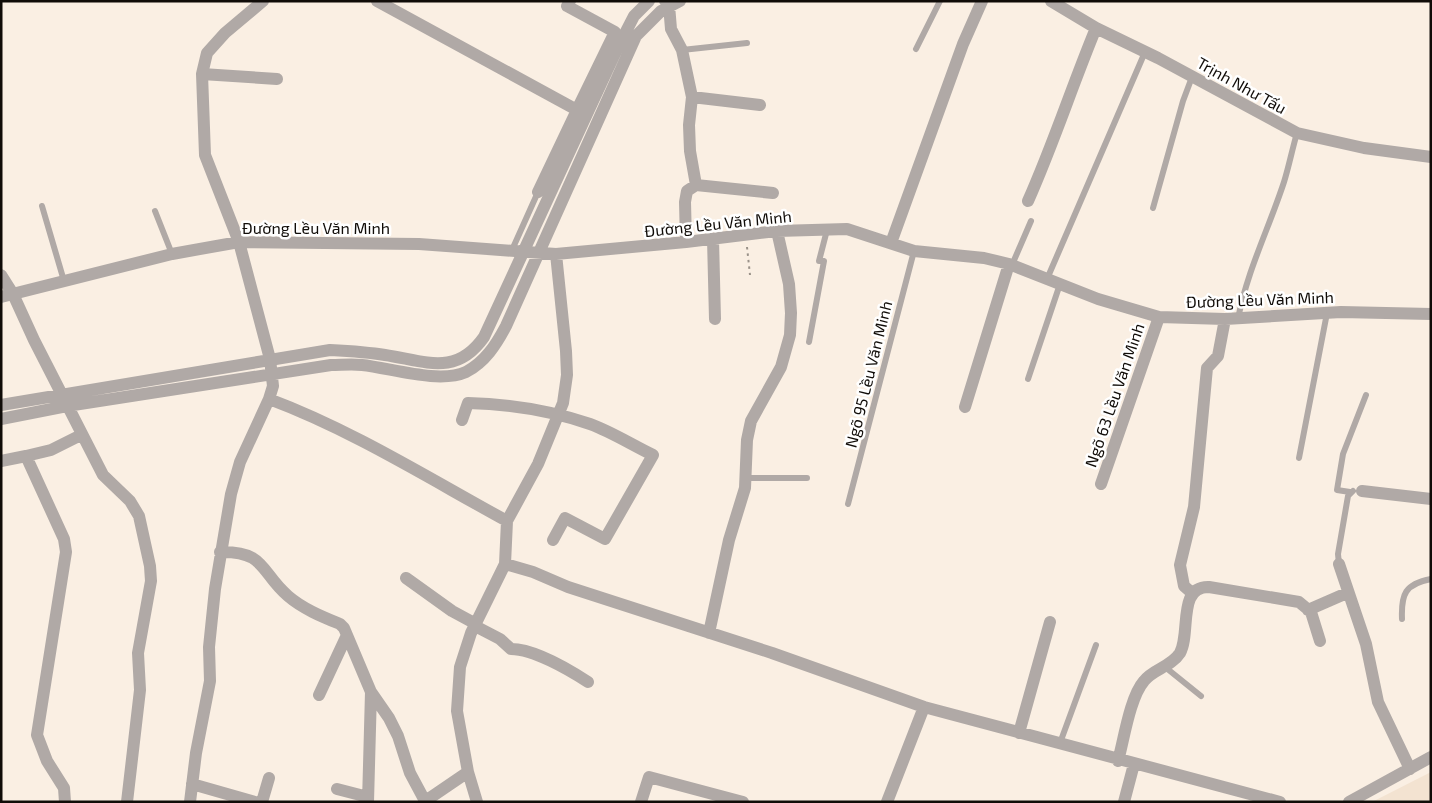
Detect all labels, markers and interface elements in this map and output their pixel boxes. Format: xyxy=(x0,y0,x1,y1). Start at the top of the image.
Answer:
street label: Trịnh Như Tấu xyxy=(1194,53,1290,117)
street label: Đường Lều Văn Minh xyxy=(643,206,793,240)
street label: Đường Lều Văn Minh xyxy=(242,218,390,237)
street label: Đường Lều Văn Minh xyxy=(1186,287,1334,311)
street label: Ngõ 95 Lều Văn Minh xyxy=(841,299,895,449)
street label: Ngõ 63 Lều Văn Minh xyxy=(1080,320,1148,470)

